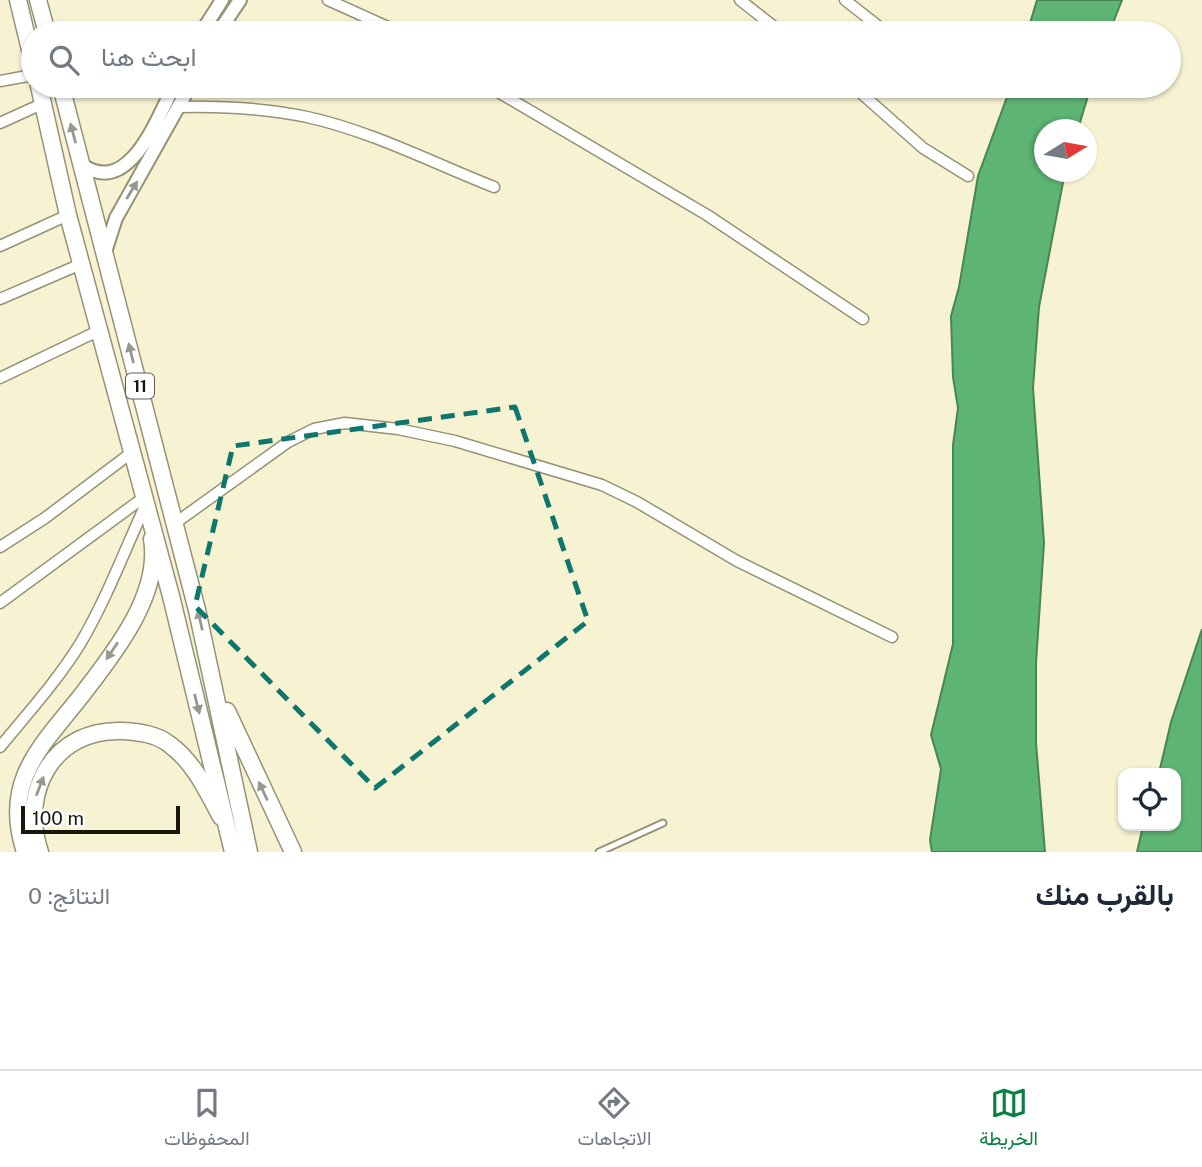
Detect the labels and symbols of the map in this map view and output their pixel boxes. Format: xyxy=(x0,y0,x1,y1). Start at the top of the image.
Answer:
north arrow xyxy=(1034,119,1097,182)
one-way arrow xyxy=(67,121,78,143)
one-way arrow xyxy=(126,181,139,200)
one-way arrow xyxy=(125,341,136,363)
road number: 11 xyxy=(126,374,154,398)
one-way arrow xyxy=(194,609,205,631)
one-way arrow xyxy=(105,642,119,660)
one-way arrow xyxy=(192,693,203,715)
one-way arrow xyxy=(34,776,45,797)
one-way arrow xyxy=(257,781,269,801)
scale bar xyxy=(21,803,180,835)

